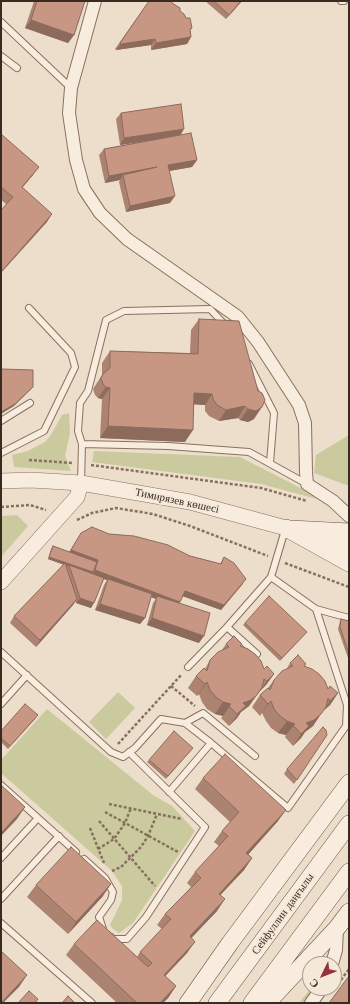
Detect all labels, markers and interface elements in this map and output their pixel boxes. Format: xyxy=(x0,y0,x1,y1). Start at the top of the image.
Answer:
street label: Тимирязев көшесі xyxy=(134,486,220,516)
street label: Сейфуллин даңғылы xyxy=(249,871,317,957)
north arrow xyxy=(302,956,342,996)
text: С xyxy=(306,976,322,991)

